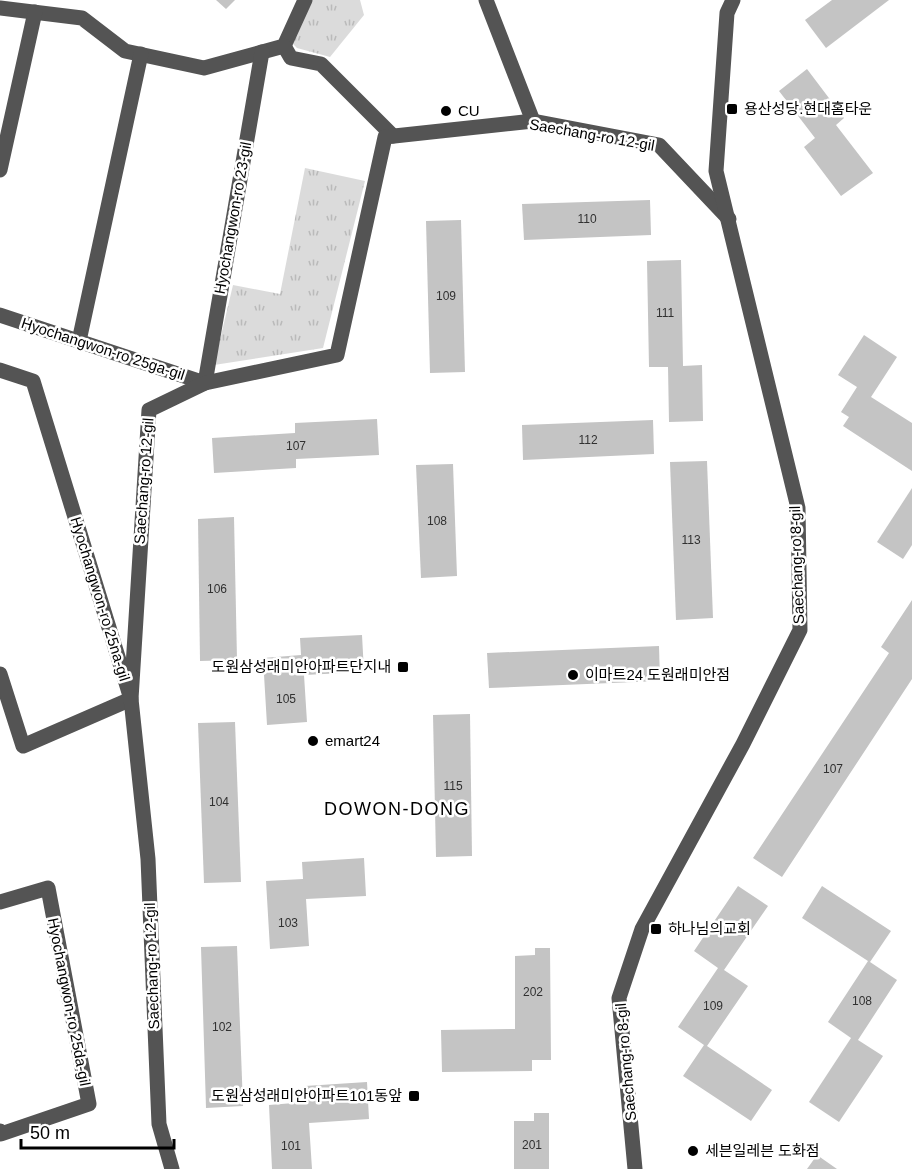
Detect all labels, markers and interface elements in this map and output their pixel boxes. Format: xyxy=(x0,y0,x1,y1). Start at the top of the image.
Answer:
place label: 용산성당.현대홈타운 xyxy=(744,100,872,117)
place label: CU xyxy=(458,102,480,119)
marker: 용산성당.현대홈타운 xyxy=(725,102,739,116)
marker: CU xyxy=(439,104,453,118)
street label: Saechang-ro 12-gil xyxy=(528,115,656,154)
street label: Hyochangwon-ro 23-gil xyxy=(211,140,254,295)
house number: 110 xyxy=(577,212,597,226)
house number: 109 xyxy=(436,289,456,303)
house number: 111 xyxy=(656,306,674,320)
street label: Hyochangwon-ro 25ga-gil xyxy=(19,314,187,383)
street label: Saechang-ro 12-gil xyxy=(131,417,156,545)
house number: 112 xyxy=(578,433,598,447)
house number: 107 xyxy=(286,439,306,453)
street label: Saechang-ro 8-gil xyxy=(786,506,807,624)
house number: 108 xyxy=(427,514,447,528)
street label: Hyochangwon-ro 25na-gil xyxy=(67,515,134,683)
house number: 113 xyxy=(681,533,701,547)
house number: 106 xyxy=(207,582,227,596)
place label: 도원삼성래미안아파트단지내 xyxy=(212,658,391,675)
marker: 도원삼성래미안아파트단지내 xyxy=(396,660,410,674)
place label: 이마트24 도원래미안점 xyxy=(585,666,730,683)
marker: 이마트24 도원래미안점 xyxy=(566,668,580,682)
house number: 105 xyxy=(276,692,296,706)
place label: emart24 xyxy=(325,732,380,749)
marker: emart24 xyxy=(306,734,320,748)
house number: 107 xyxy=(823,762,843,776)
house number: 115 xyxy=(443,779,463,793)
house number: 104 xyxy=(209,795,229,809)
district label: DOWON-DONG xyxy=(324,799,470,819)
street label: Saechang-ro 12-gil xyxy=(141,902,162,1030)
street label: Hyochangwon-ro 25da-gil xyxy=(45,916,94,1087)
house number: 103 xyxy=(278,916,298,930)
place label: 하나님의교회 xyxy=(668,920,751,937)
marker: 하나님의교회 xyxy=(649,922,663,936)
house number: 202 xyxy=(523,985,543,999)
house number: 108 xyxy=(852,994,872,1008)
house number: 109 xyxy=(703,999,723,1013)
street label: Saechang-ro 8-gil xyxy=(612,1002,639,1122)
house number: 102 xyxy=(212,1020,232,1034)
place label: 도원삼성래미안아파트101동앞 xyxy=(211,1087,402,1104)
marker: 도원삼성래미안아파트101동앞 xyxy=(407,1089,421,1103)
scale bar xyxy=(21,1112,174,1150)
text: 50 m xyxy=(30,1123,70,1143)
house number: 201 xyxy=(522,1138,542,1152)
house number: 101 xyxy=(281,1139,301,1153)
place label: 세븐일레븐 도화점 xyxy=(705,1142,820,1159)
marker: 세븐일레븐 도화점 xyxy=(686,1144,700,1158)

